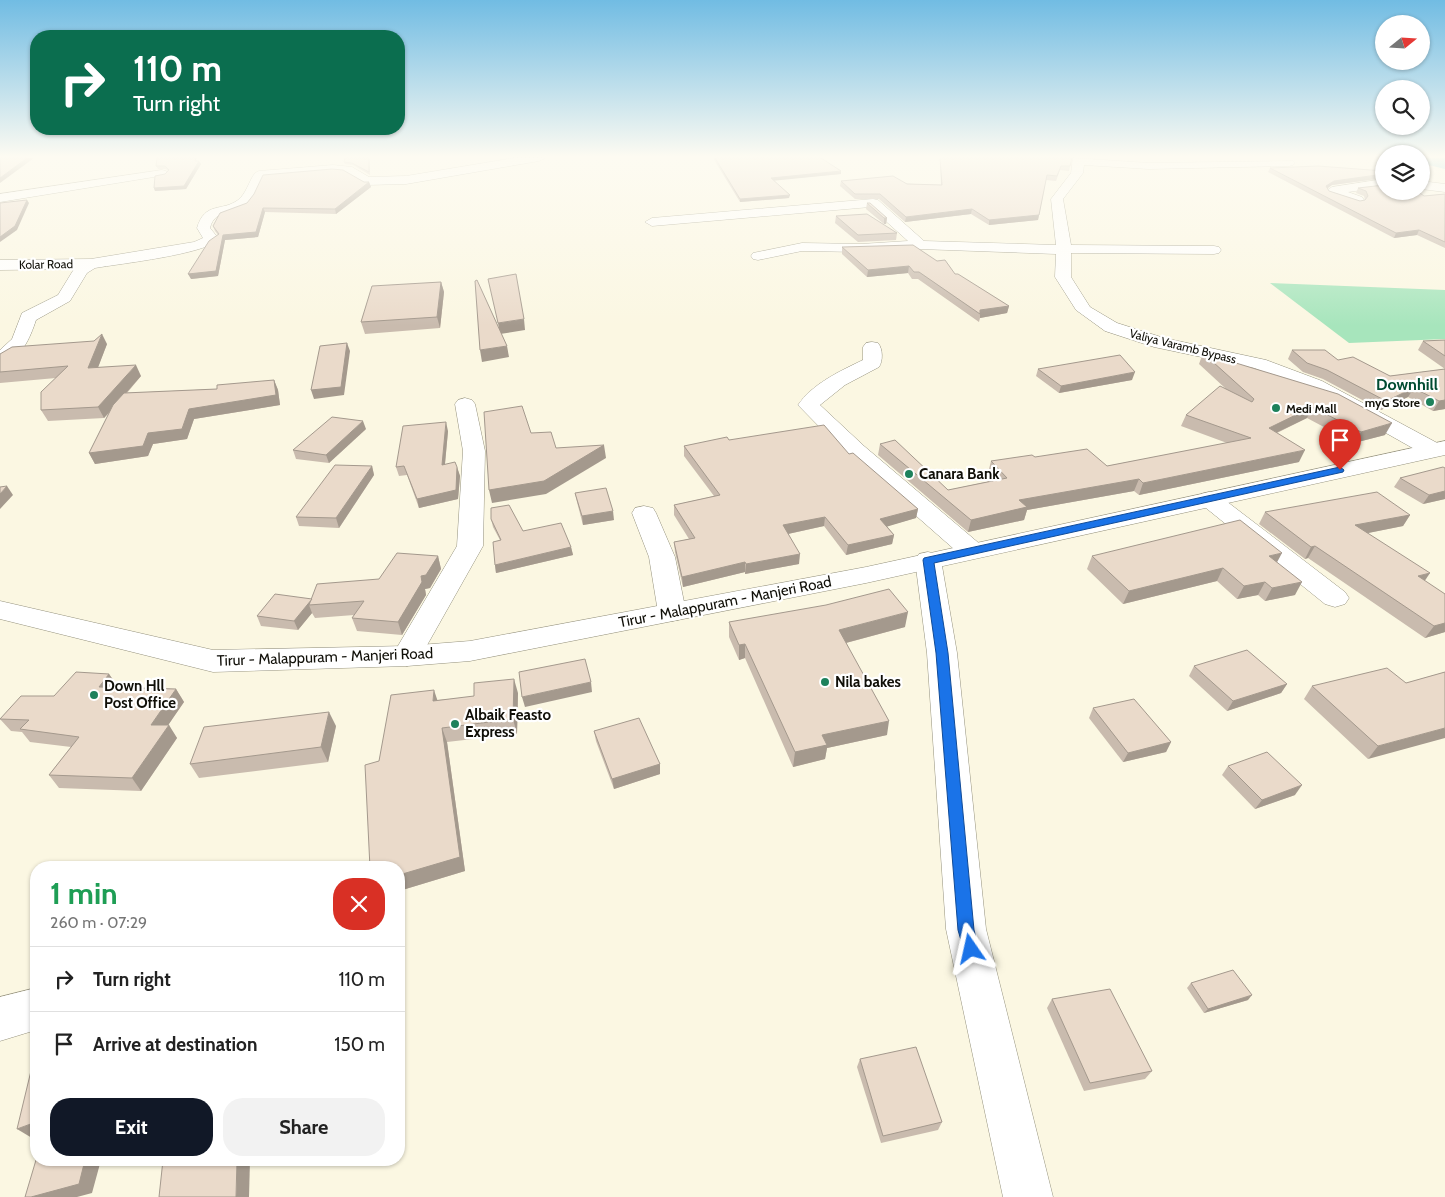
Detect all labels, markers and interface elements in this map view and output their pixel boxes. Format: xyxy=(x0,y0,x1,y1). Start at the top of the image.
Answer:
north arrow xyxy=(1375,15,1430,70)
map controls xyxy=(1375,15,1430,200)
text: 110 m xyxy=(133,47,222,90)
icon: right xyxy=(50,50,115,115)
button: search xyxy=(1375,80,1430,135)
text: Turn right xyxy=(133,90,220,117)
button: layers xyxy=(1375,145,1430,200)
street label: Kolar Road xyxy=(19,256,73,272)
street label: Valiya Varamb Bypass xyxy=(1128,325,1238,367)
district label: Downhill xyxy=(1376,375,1438,394)
place label: myG Store xyxy=(1365,395,1420,410)
marker: myG Store xyxy=(1424,396,1436,408)
place label: Medi Mall xyxy=(1286,401,1337,416)
marker: Medi Mall xyxy=(1270,402,1282,414)
pin xyxy=(1319,419,1361,470)
icon: arrive xyxy=(1326,426,1354,454)
place label: Canara Bank xyxy=(919,465,1000,483)
marker: Canara Bank xyxy=(903,468,915,480)
street label: Tirur - Malappuram - Manjeri Road xyxy=(617,573,833,631)
street label: Tirur - Malappuram - Manjeri Road xyxy=(216,644,434,670)
place label: Nila bakes xyxy=(835,673,901,691)
marker: Nila bakes xyxy=(819,676,831,688)
place label: Down Hll Post Office xyxy=(104,677,176,712)
marker: Down Hll Post Office xyxy=(88,689,100,701)
place label: Albaik Feasto Express xyxy=(465,706,552,741)
marker: Albaik Feasto Express xyxy=(449,718,461,730)
text: 1 min xyxy=(50,875,118,912)
button: close xyxy=(333,878,385,930)
text: 260 m · 07:29 xyxy=(50,913,147,932)
position arrow xyxy=(944,922,996,974)
icon: right xyxy=(50,965,78,993)
text: Turn right xyxy=(93,968,171,991)
text: 110 m xyxy=(338,968,385,991)
icon: arrive xyxy=(50,1030,78,1058)
text: Arrive at destination xyxy=(93,1033,257,1056)
text: 150 m xyxy=(334,1033,385,1056)
button: Exit xyxy=(50,1098,213,1156)
button: Share xyxy=(223,1098,385,1156)

